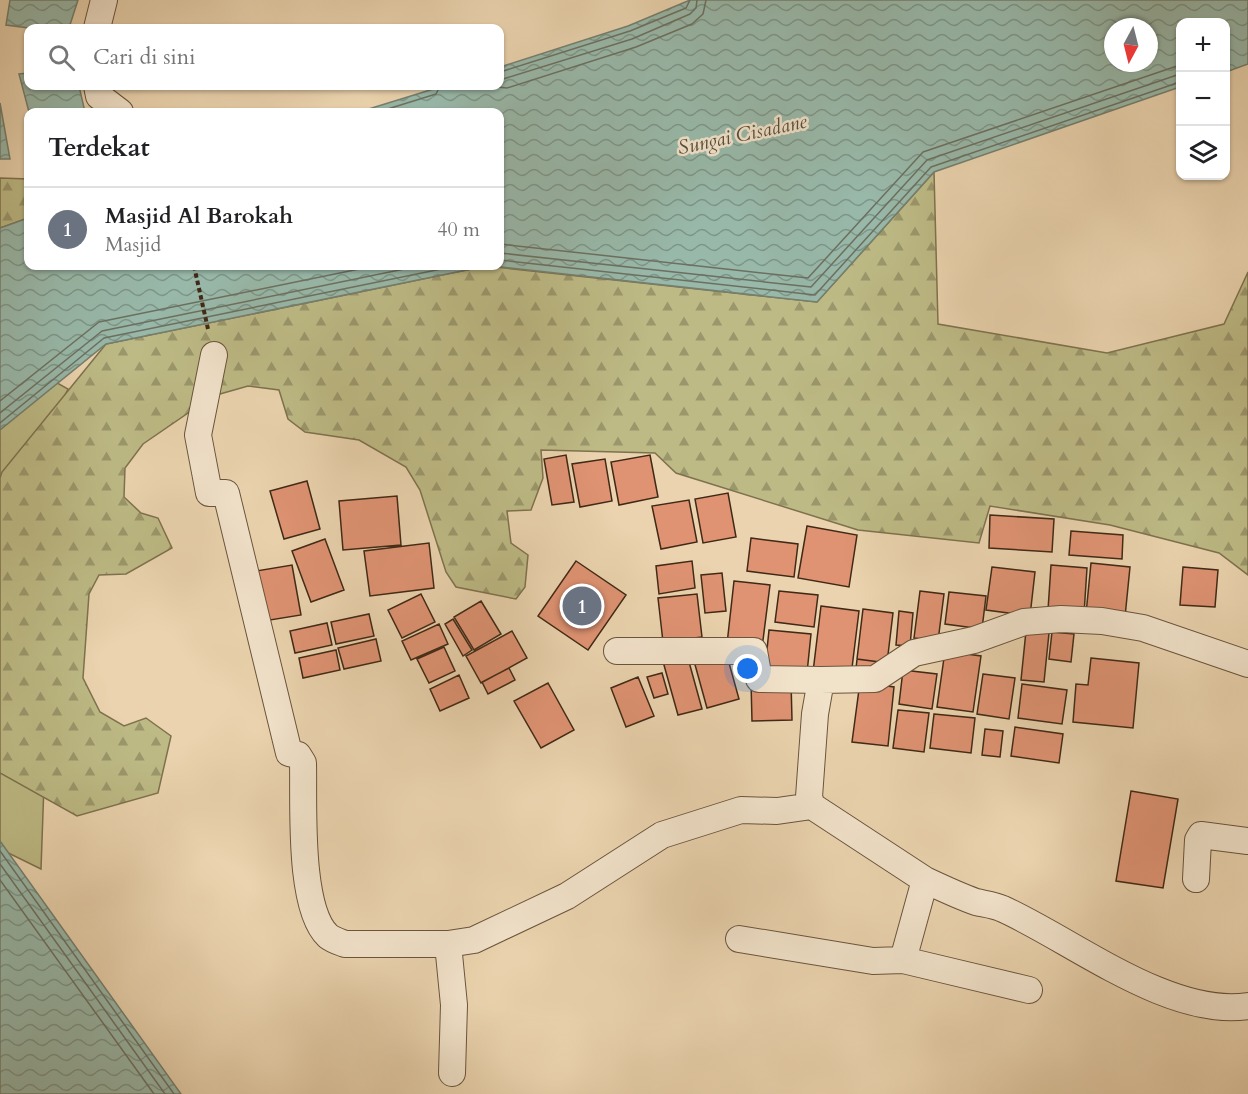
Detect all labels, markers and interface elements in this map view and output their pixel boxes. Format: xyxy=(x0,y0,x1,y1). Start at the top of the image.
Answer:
north arrow xyxy=(1104,18,1158,72)
map controls xyxy=(1176,18,1230,180)
button: + xyxy=(1176,18,1230,72)
search box xyxy=(24,24,504,90)
icon: search xyxy=(45,41,78,74)
text: Cari di sini xyxy=(93,42,196,72)
button: − xyxy=(1176,72,1230,126)
water label: Sungai Cisadane xyxy=(675,108,809,161)
button: layers xyxy=(1176,126,1230,180)
text: Terdekat xyxy=(48,130,150,165)
text: Masjid Al Barokah xyxy=(105,201,293,231)
text: 1 xyxy=(62,216,73,243)
text: 40 m xyxy=(437,216,480,243)
text: Masjid xyxy=(105,231,161,258)
pin: 1 xyxy=(562,584,602,628)
your location xyxy=(733,654,762,683)

